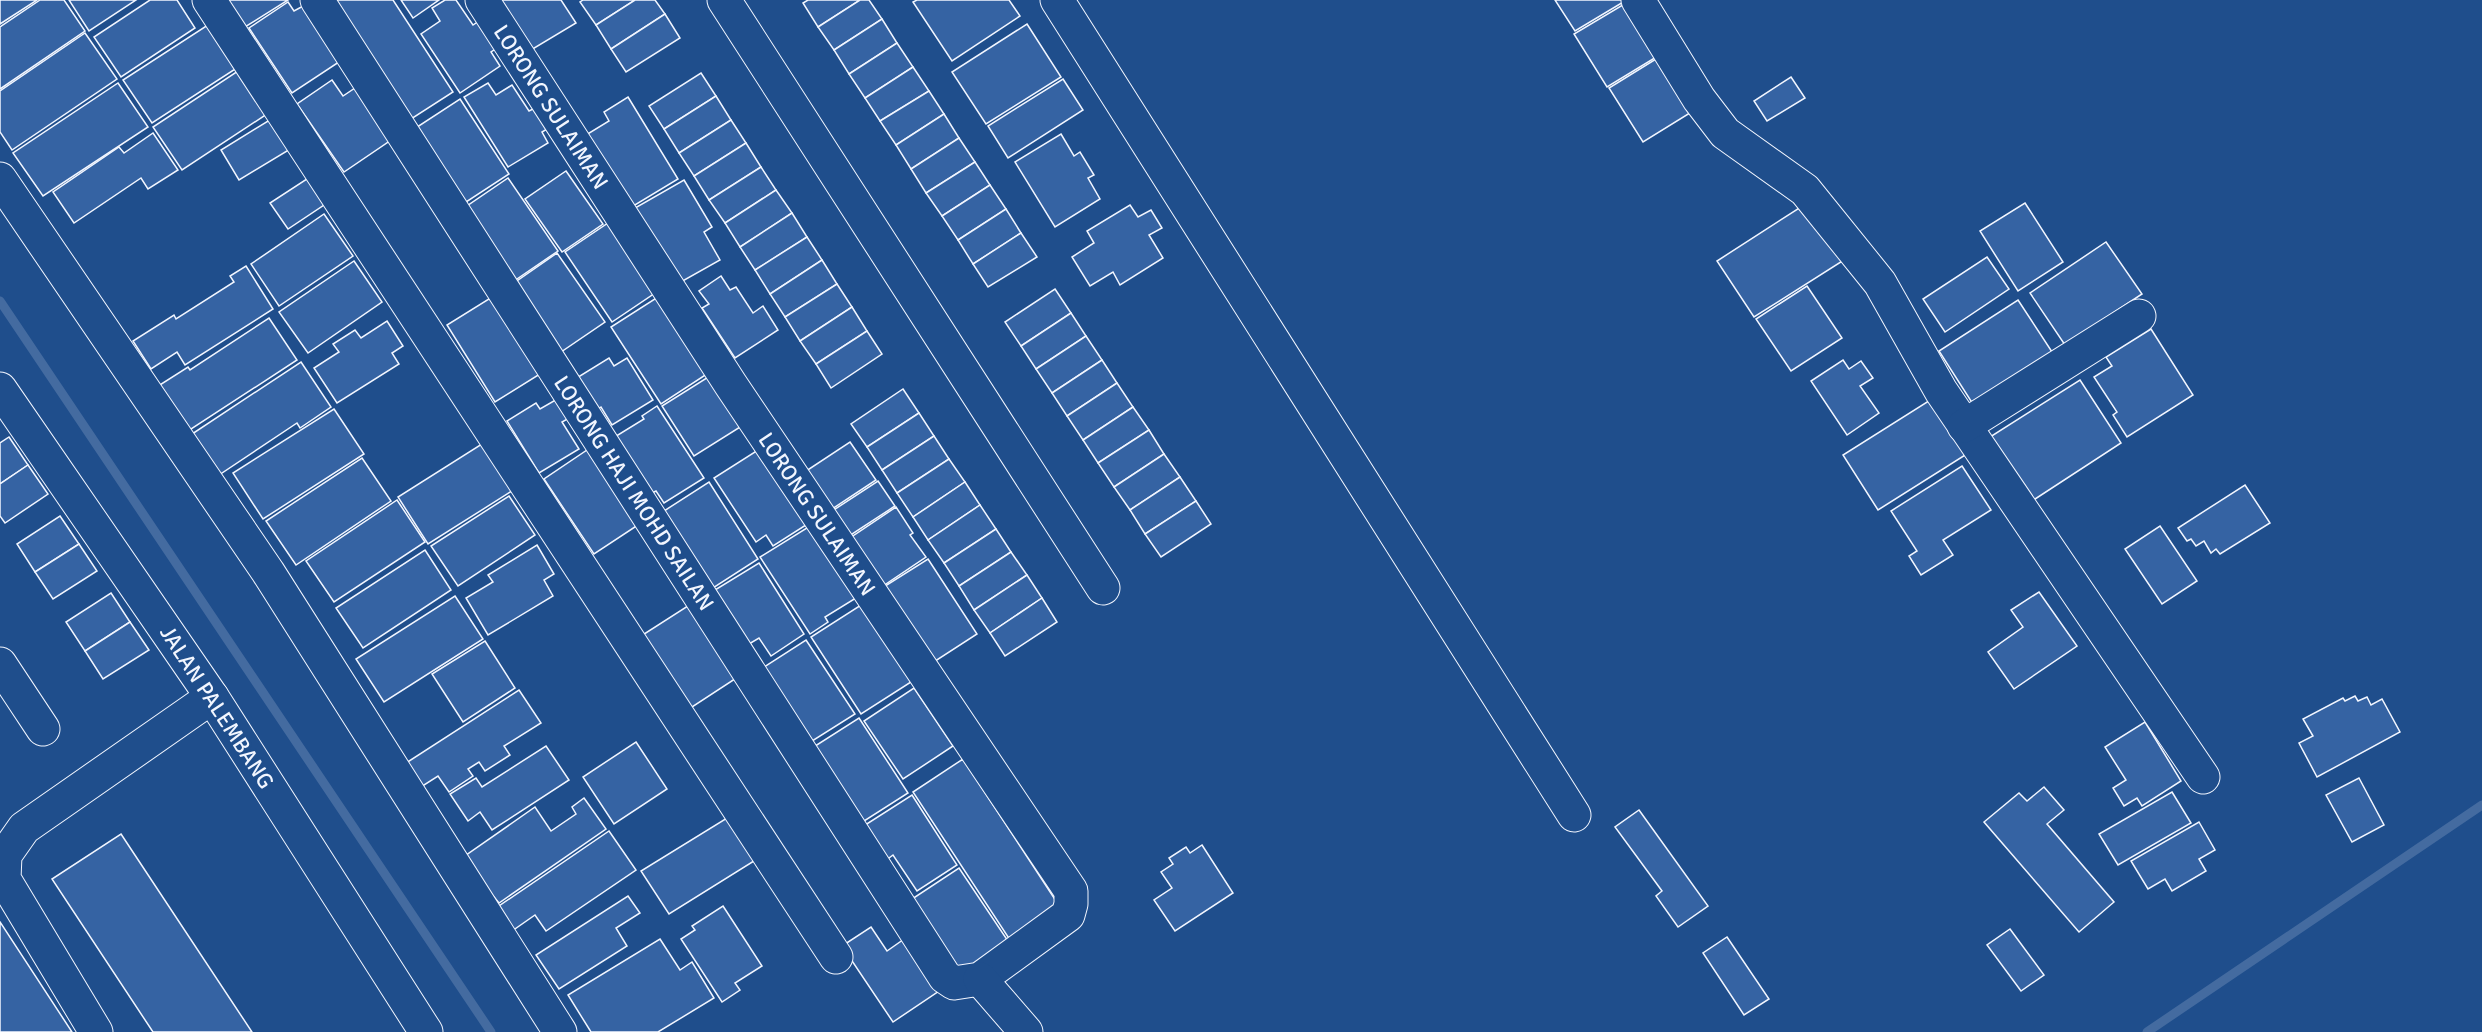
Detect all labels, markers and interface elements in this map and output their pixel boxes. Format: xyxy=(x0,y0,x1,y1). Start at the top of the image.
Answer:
street label: LORONG SULAIMAN xyxy=(488,20,614,194)
street label: LORONG HAJI MOHD SAILAN xyxy=(548,371,720,615)
street label: LORONG SULAIMAN xyxy=(752,427,882,601)
street label: JALAN PALEMBANG xyxy=(154,620,280,794)

